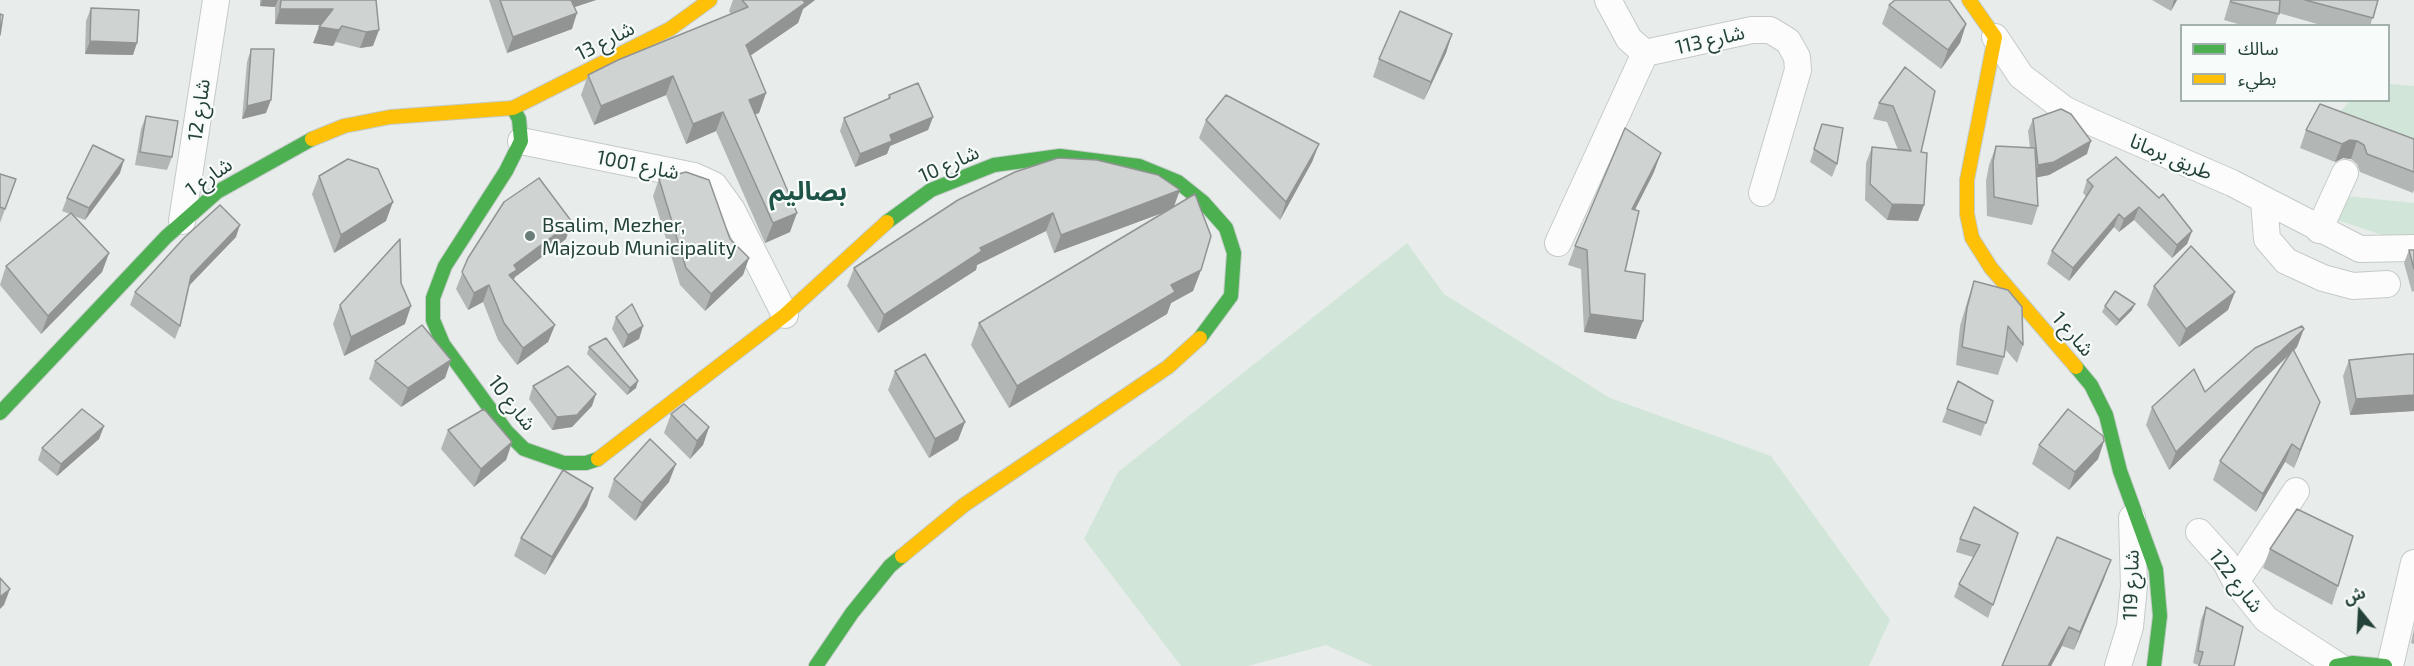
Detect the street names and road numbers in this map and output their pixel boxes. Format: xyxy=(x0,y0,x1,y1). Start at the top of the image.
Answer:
street label: شارع 13 xyxy=(572,16,638,66)
street label: شارع 113 xyxy=(1673,20,1747,60)
street label: شارع 12 xyxy=(183,77,215,143)
street label: طريق برمانا xyxy=(2126,129,2216,185)
street label: شارع 10 xyxy=(915,140,983,188)
street label: شارع 1001 xyxy=(595,145,681,185)
street label: شارع 1 xyxy=(181,152,237,202)
street label: شارع 1 xyxy=(2047,307,2099,361)
street label: شارع 10 xyxy=(483,371,541,435)
street label: شارع 122 xyxy=(2204,545,2268,617)
street label: شارع 119 xyxy=(2118,549,2144,621)

